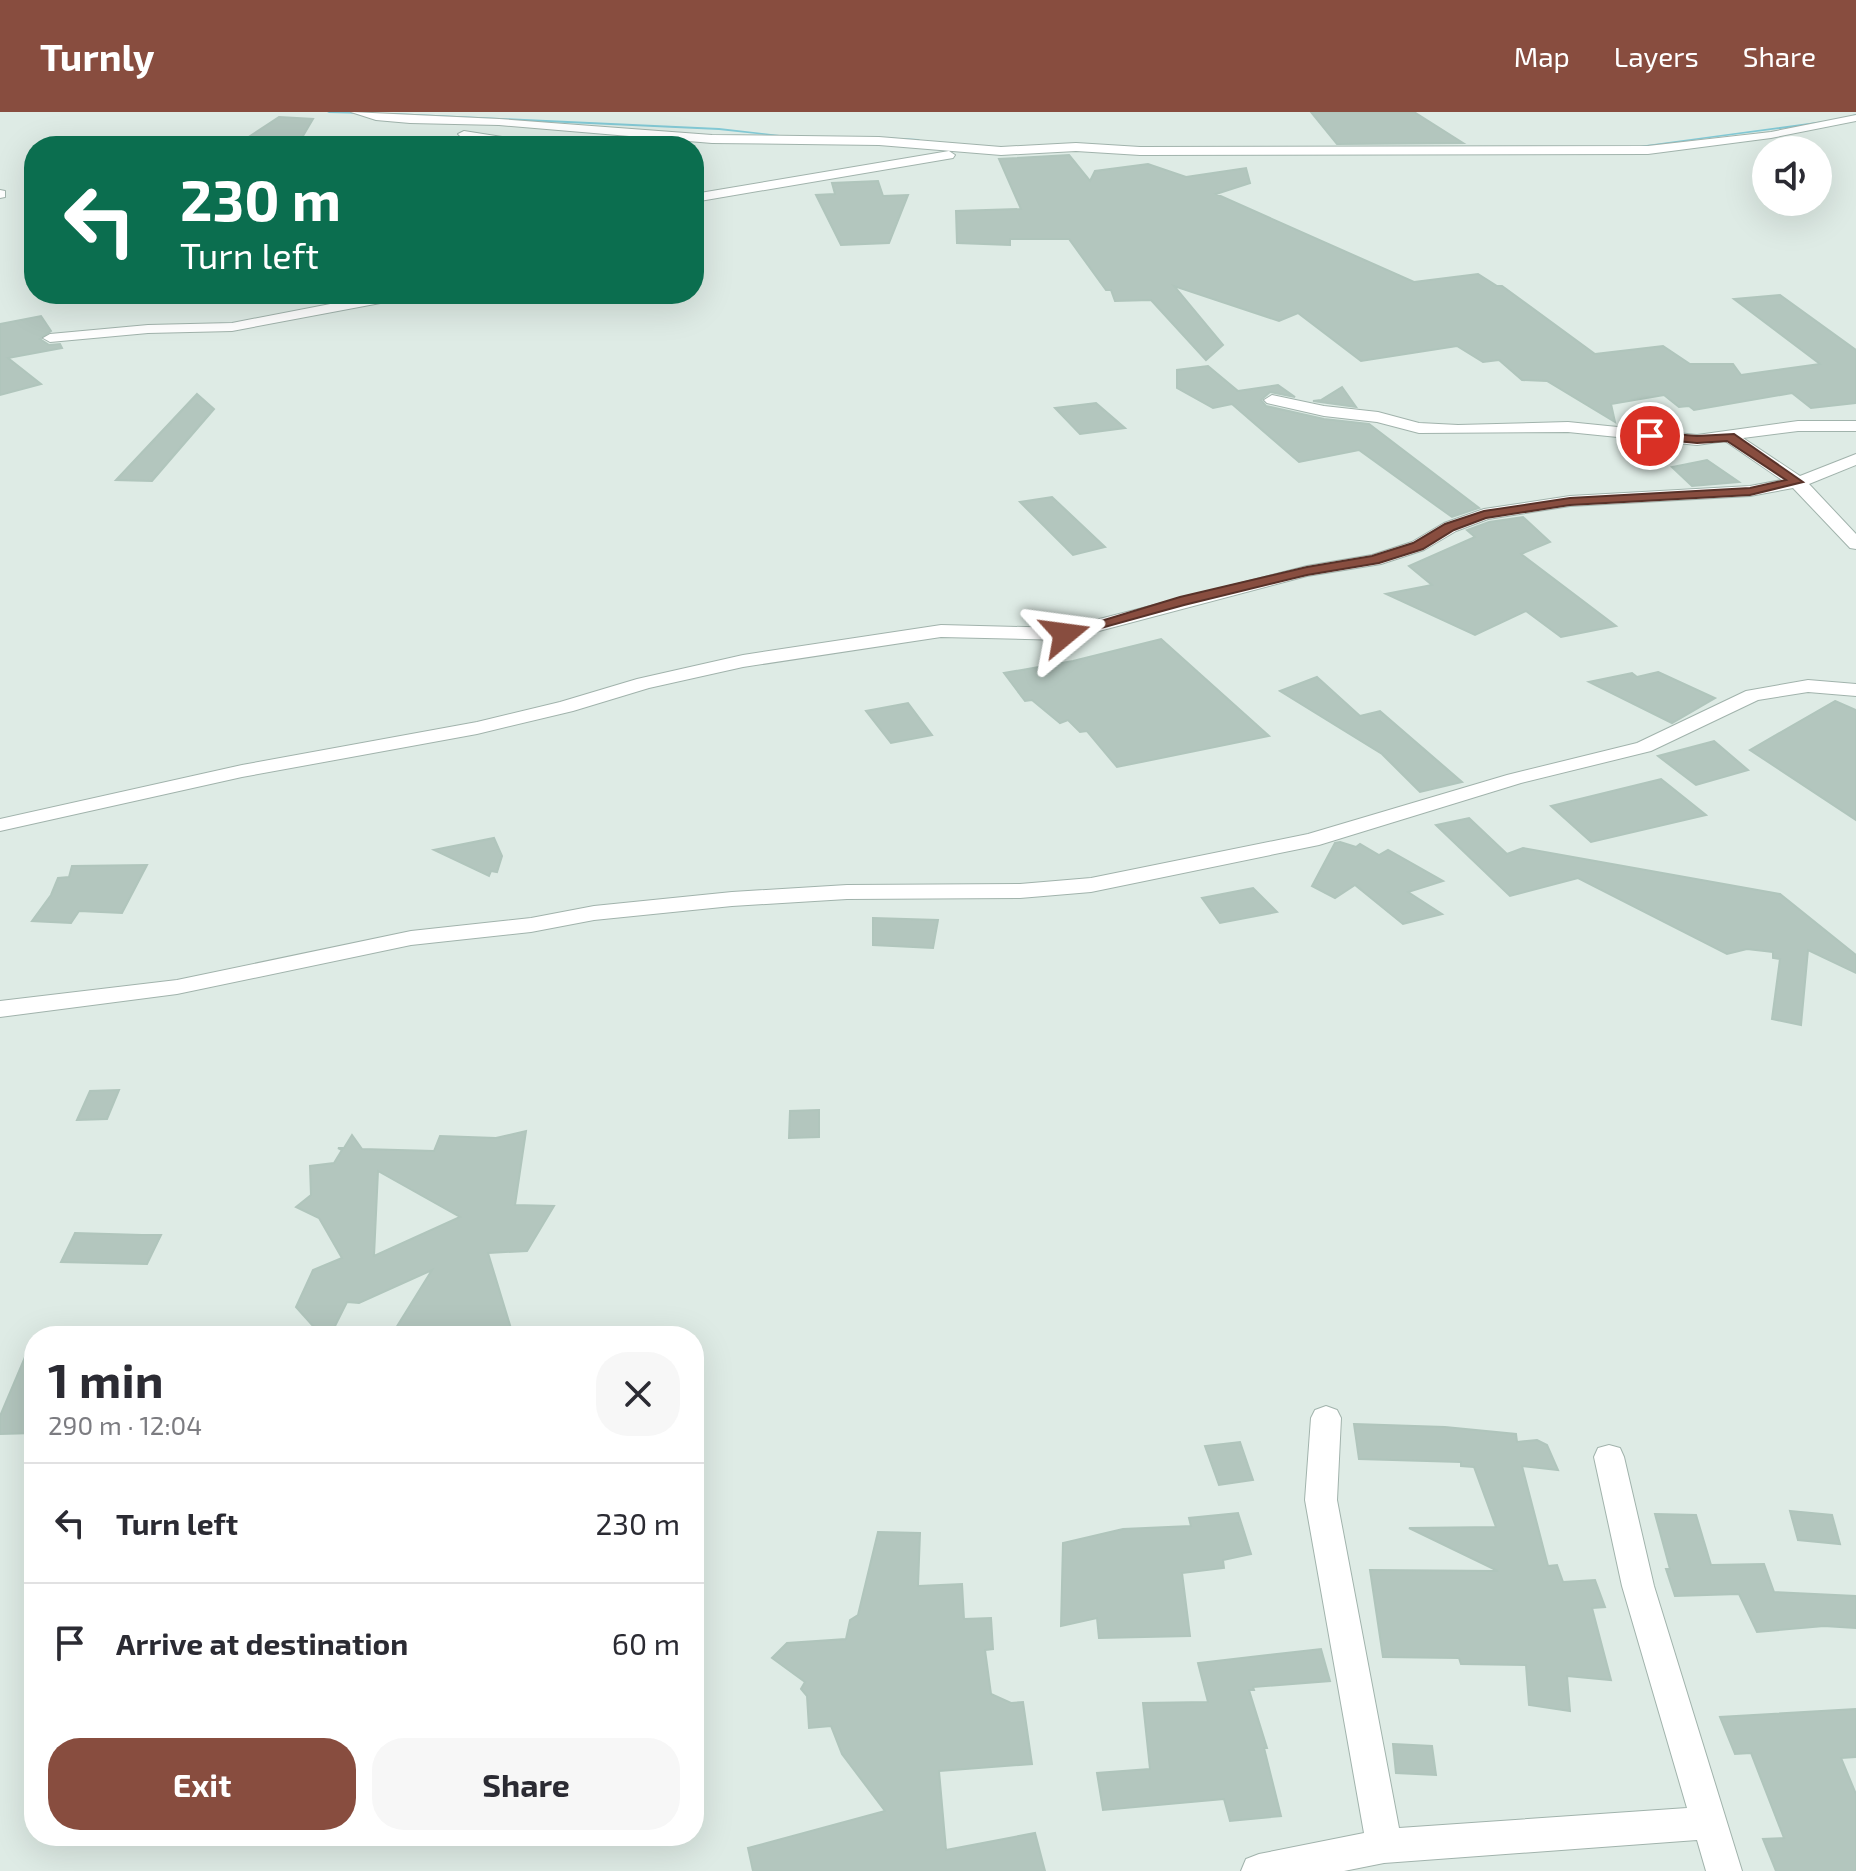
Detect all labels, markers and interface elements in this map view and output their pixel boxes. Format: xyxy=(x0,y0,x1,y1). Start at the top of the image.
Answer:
text: Turnly xyxy=(40,33,155,79)
text: Map xyxy=(1514,39,1570,73)
text: Layers xyxy=(1614,39,1699,73)
text: Share xyxy=(1743,39,1816,73)
map controls xyxy=(1752,136,1832,216)
button: sound xyxy=(1752,136,1832,216)
text: 230 m xyxy=(180,165,341,232)
icon: left xyxy=(48,168,152,272)
text: Turn left xyxy=(180,233,319,276)
pin xyxy=(1616,402,1684,470)
icon: arrive xyxy=(1628,414,1672,458)
position arrow xyxy=(1023,592,1107,676)
text: 1 min xyxy=(48,1350,164,1408)
button: close xyxy=(596,1352,680,1436)
text: 290 m · 12:04 xyxy=(48,1409,202,1440)
icon: left xyxy=(48,1501,92,1545)
text: Turn left xyxy=(116,1505,238,1541)
text: 230 m xyxy=(595,1505,680,1541)
icon: arrive xyxy=(48,1621,92,1665)
text: Arrive at destination xyxy=(116,1625,408,1661)
text: 60 m xyxy=(612,1625,680,1661)
button: Exit xyxy=(48,1738,356,1830)
button: Share xyxy=(372,1738,680,1830)

